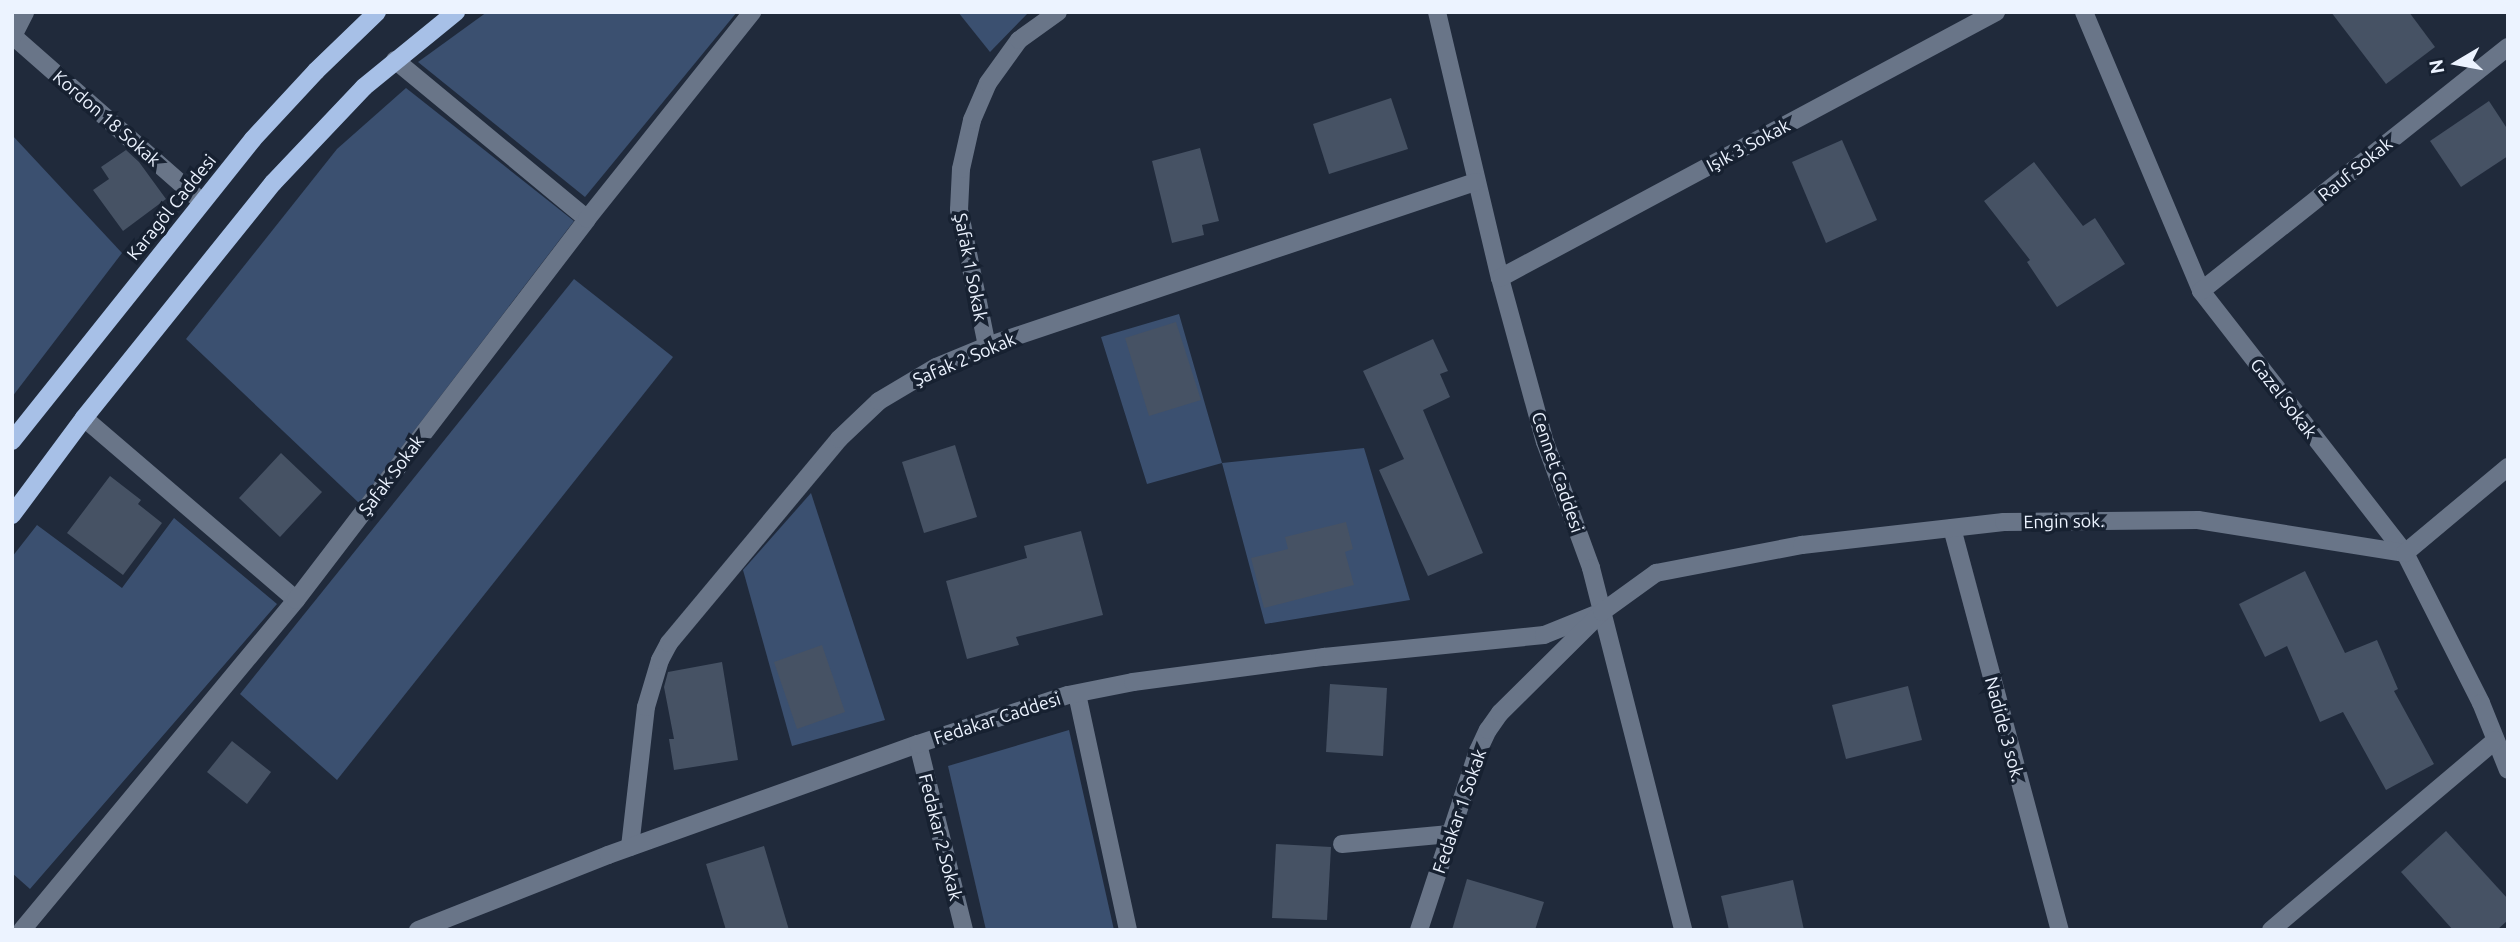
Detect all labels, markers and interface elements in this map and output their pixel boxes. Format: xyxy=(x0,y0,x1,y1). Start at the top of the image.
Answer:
north arrow xyxy=(2422,28,2492,98)
text: N xyxy=(2424,58,2448,76)
street label: Kordon 18 Sokak xyxy=(49,65,165,171)
street label: Işık 3 Sokak xyxy=(1702,114,1794,176)
street label: Rauf Sokak xyxy=(2314,133,2396,205)
street label: Karagöl Caddesi xyxy=(122,150,220,264)
street label: Şafak 1 Sokak xyxy=(950,211,992,323)
street label: Şafak 2 Sokak xyxy=(909,328,1019,390)
street label: Gazel Sokak xyxy=(2246,354,2322,442)
street label: Cennet Caddesi xyxy=(1527,409,1589,535)
street label: Şafak Sokak xyxy=(354,430,428,520)
street label: Engin sok. xyxy=(2023,509,2105,533)
street label: Nadide 3 sok. xyxy=(1981,674,2029,784)
street label: Fedakar Caddesi xyxy=(931,687,1063,749)
street label: Fedakar 1 Sokak xyxy=(1428,746,1490,876)
street label: Fedakar 2 Sokak xyxy=(915,771,967,903)

